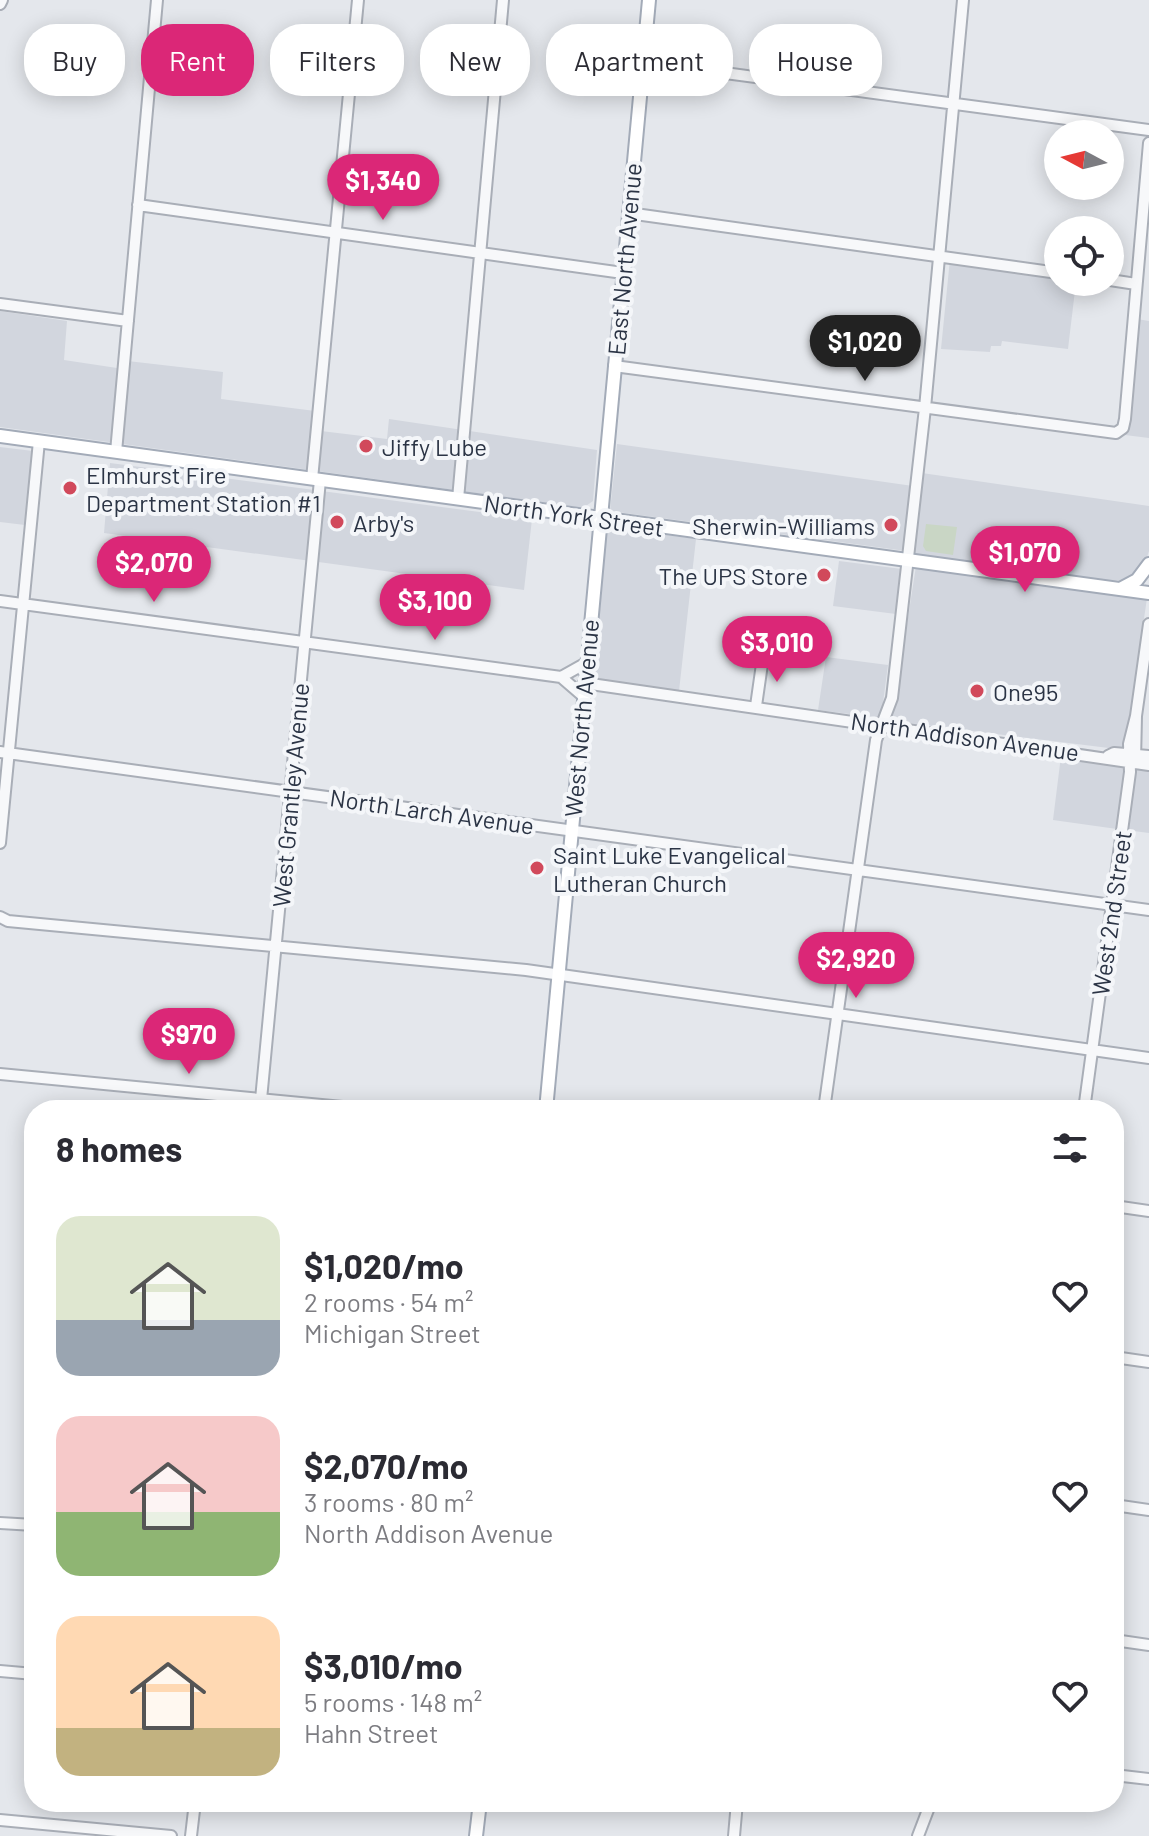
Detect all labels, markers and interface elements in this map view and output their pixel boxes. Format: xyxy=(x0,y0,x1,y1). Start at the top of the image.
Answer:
chip: Buy xyxy=(24,24,125,96)
chip: Rent xyxy=(141,24,254,96)
chip: Filters xyxy=(270,24,404,96)
chip: New xyxy=(420,24,530,96)
chip: Apartment xyxy=(546,24,733,96)
chip: House xyxy=(749,24,882,96)
north arrow xyxy=(1044,120,1124,200)
map controls xyxy=(1044,120,1124,296)
pin: $1,340 xyxy=(318,154,448,222)
street label: East North Avenue xyxy=(601,162,647,356)
text: $1,340 xyxy=(345,164,421,195)
button: locate xyxy=(1044,216,1124,296)
pin: $1,020 xyxy=(800,315,930,383)
text: $1,020 xyxy=(828,325,902,356)
place label: Jiffy Lube xyxy=(382,432,487,461)
marker: Jiffy Lube xyxy=(357,437,375,455)
place label: Elmhurst Fire Department Station #1 xyxy=(86,460,321,517)
marker: Elmhurst Fire Department Station #1 xyxy=(61,479,79,497)
street label: North York Street xyxy=(482,488,666,542)
place label: Arby's xyxy=(353,508,414,537)
place label: Sherwin-Williams xyxy=(692,511,875,540)
marker: Arby's xyxy=(328,513,346,531)
marker: Sherwin-Williams xyxy=(882,516,900,534)
pin: $1,070 xyxy=(960,526,1090,594)
pin: $2,070 xyxy=(89,536,219,604)
text: $1,070 xyxy=(989,536,1061,567)
text: $2,070 xyxy=(115,546,193,577)
place label: The UPS Store xyxy=(659,561,808,590)
marker: The UPS Store xyxy=(815,566,833,584)
pin: $3,100 xyxy=(370,574,500,642)
text: $3,100 xyxy=(398,584,472,615)
pin: $3,010 xyxy=(712,616,842,684)
street label: West North Avenue xyxy=(558,618,604,818)
text: $3,010 xyxy=(740,626,814,657)
place label: One95 xyxy=(993,677,1058,706)
street label: West Grantley Avenue xyxy=(266,682,314,908)
marker: One95 xyxy=(968,682,986,700)
street label: North Addison Avenue xyxy=(849,706,1081,766)
street label: North Larch Avenue xyxy=(328,782,536,840)
street label: West 2nd Street xyxy=(1085,828,1137,998)
place label: Saint Luke Evangelical Lutheran Church xyxy=(553,840,786,897)
marker: Saint Luke Evangelical Lutheran Church xyxy=(528,859,546,877)
pin: $2,920 xyxy=(791,932,921,1000)
text: $2,920 xyxy=(816,942,896,973)
pin: $970 xyxy=(142,1008,236,1076)
text: $970 xyxy=(161,1018,217,1049)
icon: filters xyxy=(1048,1126,1092,1170)
text: 8 homes xyxy=(56,1128,182,1169)
text: $1,020/mo xyxy=(304,1245,464,1286)
icon: home xyxy=(120,1248,216,1344)
icon: heart xyxy=(1048,1274,1092,1318)
text: 2 rooms · 54 m² xyxy=(304,1286,474,1317)
text: Michigan Street xyxy=(304,1317,481,1348)
text: $2,070/mo xyxy=(304,1445,469,1486)
icon: home xyxy=(120,1448,216,1544)
icon: heart xyxy=(1048,1474,1092,1518)
text: 3 rooms · 80 m² xyxy=(304,1486,474,1517)
text: North Addison Avenue xyxy=(304,1517,553,1548)
text: $3,010/mo xyxy=(304,1645,463,1686)
icon: home xyxy=(120,1648,216,1744)
icon: heart xyxy=(1048,1674,1092,1718)
text: 5 rooms · 148 m² xyxy=(304,1686,482,1717)
text: Hahn Street xyxy=(304,1717,439,1748)

